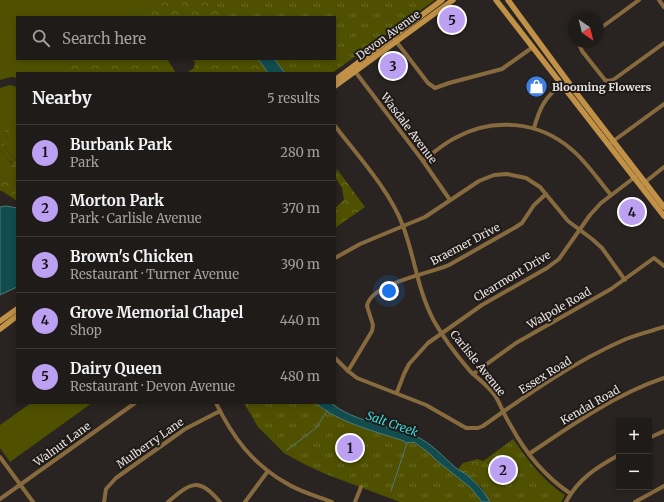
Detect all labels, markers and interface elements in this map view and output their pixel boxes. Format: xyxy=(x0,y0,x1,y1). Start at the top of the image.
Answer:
pin: 5 xyxy=(439,5,465,35)
street label: Devon Avenue xyxy=(353,7,423,63)
north arrow xyxy=(568,12,604,48)
search box xyxy=(16,16,336,60)
icon: search xyxy=(30,27,52,49)
text: Search here xyxy=(62,29,146,48)
pin: 3 xyxy=(380,51,406,81)
shop icon: Blooming Flowers xyxy=(523,74,549,100)
place label: Blooming Flowers xyxy=(552,80,652,94)
text: Nearby xyxy=(32,87,92,109)
street label: Wasdale Avenue xyxy=(377,89,440,166)
text: 5 results xyxy=(267,90,320,107)
text: Burbank Park xyxy=(70,135,172,154)
text: 1 xyxy=(42,144,48,161)
text: 280 m xyxy=(280,144,320,161)
text: Park xyxy=(70,154,99,171)
text: Morton Park xyxy=(70,191,164,210)
pin: 4 xyxy=(619,197,645,227)
text: 2 xyxy=(41,200,49,217)
text: 370 m xyxy=(282,200,320,217)
text: Park · Carlisle Avenue xyxy=(70,210,202,227)
street label: Braemer Drive xyxy=(428,220,502,268)
text: Brown's Chicken xyxy=(70,247,193,266)
street label: Clearmont Drive xyxy=(471,247,553,304)
text: 3 xyxy=(41,256,49,273)
text: 390 m xyxy=(281,256,320,273)
text: Restaurant · Turner Avenue xyxy=(70,266,239,283)
your location xyxy=(379,281,399,301)
street label: Walpole Road xyxy=(524,284,594,332)
text: Grove Memorial Chapel xyxy=(70,303,243,322)
text: 4 xyxy=(41,312,49,329)
text: 440 m xyxy=(280,312,320,329)
text: Shop xyxy=(70,322,102,339)
street label: Carlisle Avenue xyxy=(447,327,509,399)
street label: Essex Road xyxy=(516,353,574,397)
text: Dairy Queen xyxy=(70,359,162,378)
text: 5 xyxy=(41,368,49,385)
text: 480 m xyxy=(280,368,320,385)
text: Restaurant · Devon Avenue xyxy=(70,378,235,395)
street label: Kendal Road xyxy=(558,382,622,428)
water label: Salt Creek xyxy=(364,408,421,440)
street label: Mulberry Lane xyxy=(114,415,186,471)
map controls xyxy=(616,418,652,490)
button: + xyxy=(616,418,652,454)
street label: Walnut Lane xyxy=(30,419,93,470)
pin: 1 xyxy=(337,433,363,463)
button: − xyxy=(616,454,652,490)
pin: 2 xyxy=(490,455,516,485)

